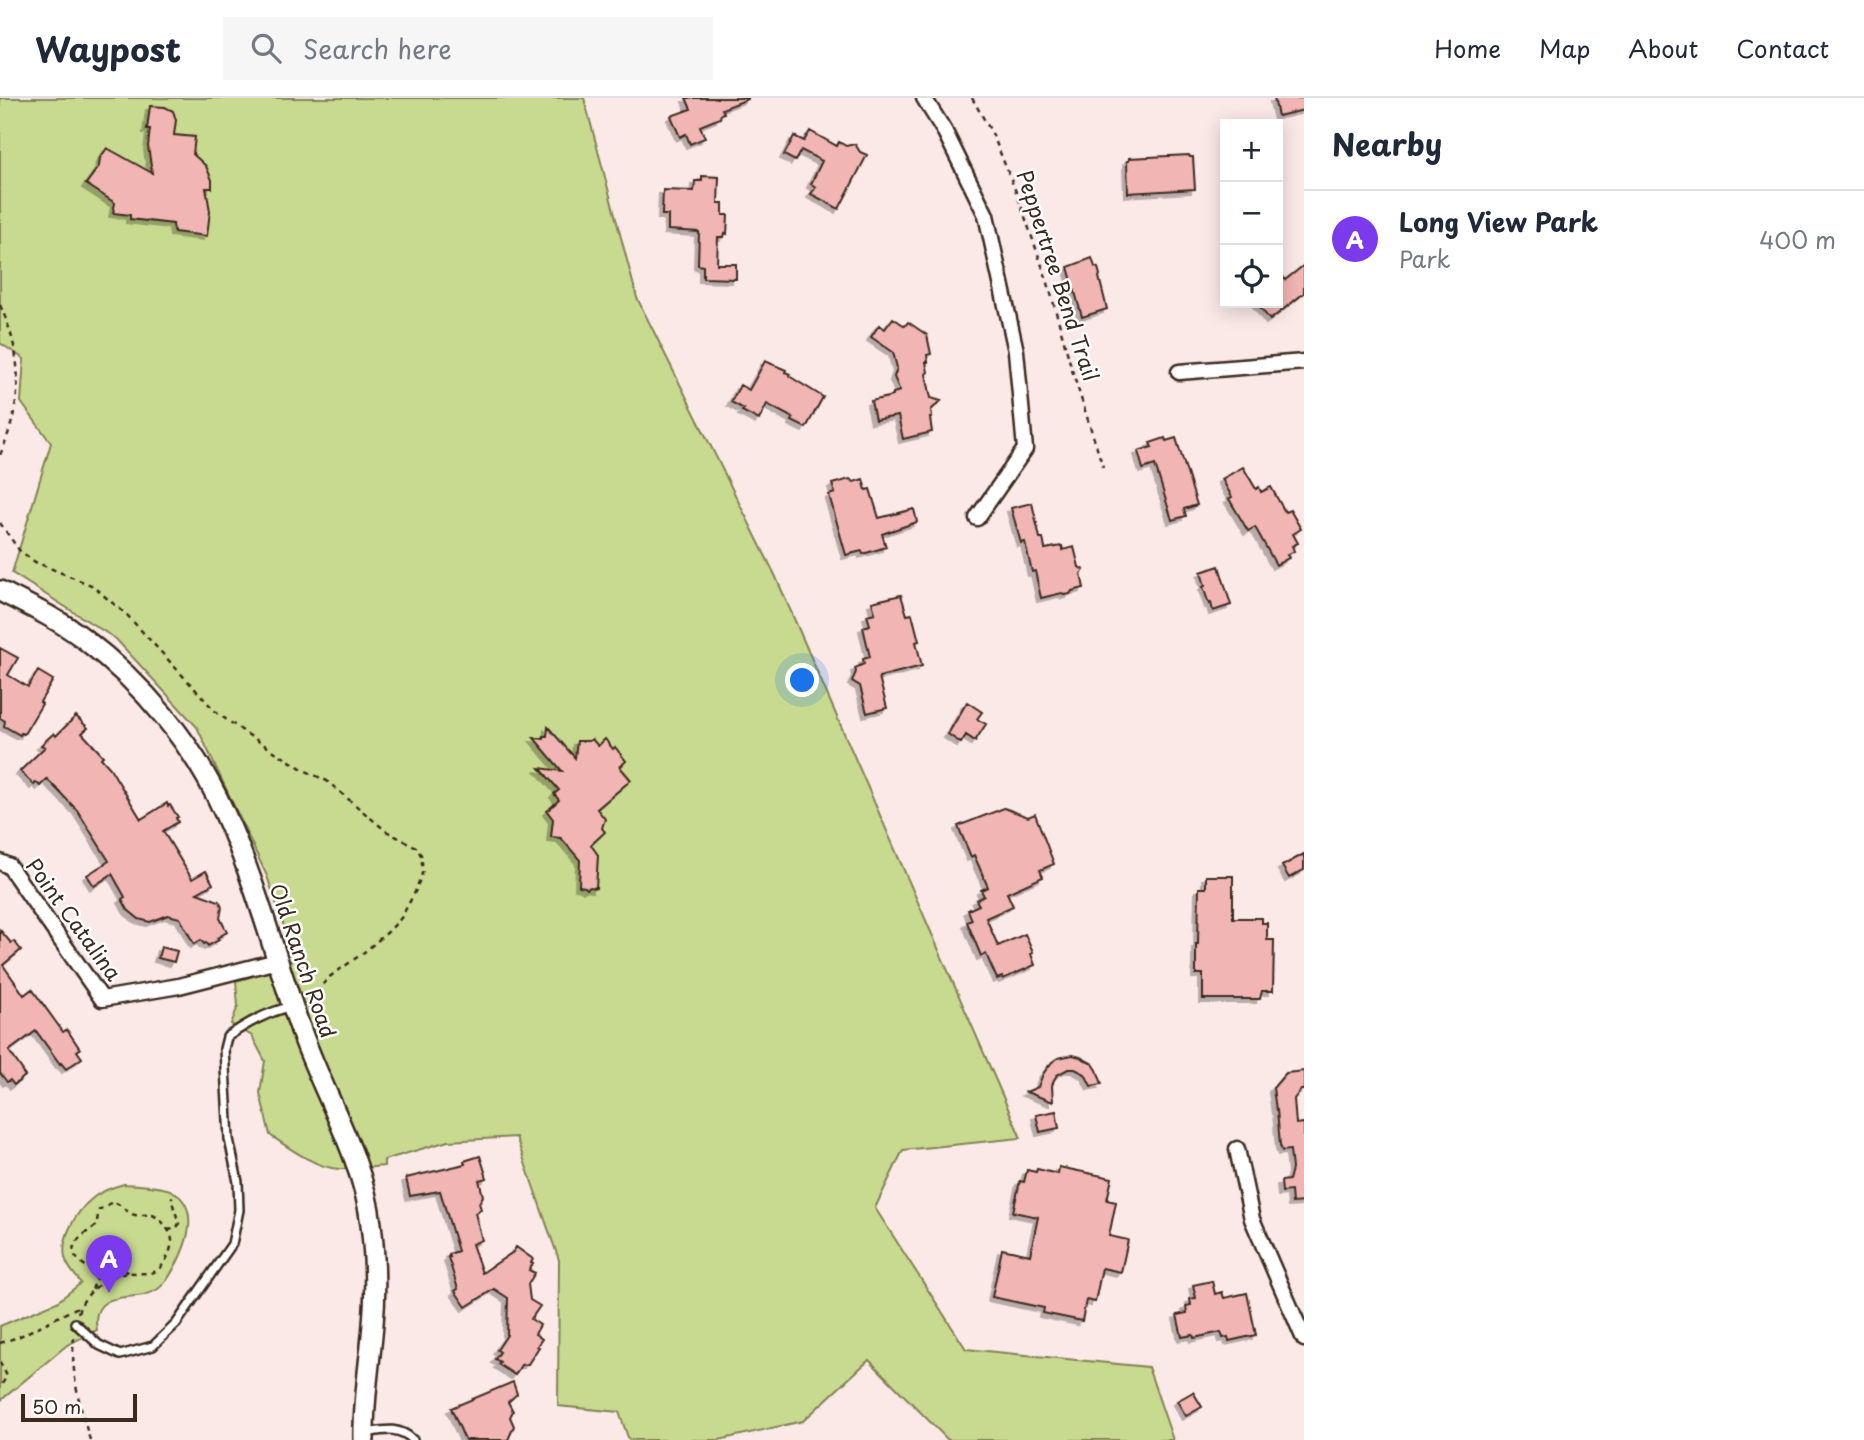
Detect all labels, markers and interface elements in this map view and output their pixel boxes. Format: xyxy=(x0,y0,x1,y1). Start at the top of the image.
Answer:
search box xyxy=(223,17,713,80)
text: Waypost xyxy=(35,23,181,73)
icon: search xyxy=(247,29,285,67)
text: Search here xyxy=(303,29,452,68)
text: Home xyxy=(1434,30,1501,66)
text: Map xyxy=(1539,30,1590,66)
text: About xyxy=(1628,30,1698,66)
text: Contact xyxy=(1736,30,1829,66)
map controls xyxy=(1220,119,1283,308)
button: + xyxy=(1220,119,1283,182)
text: Nearby xyxy=(1332,121,1442,166)
street label: Peppertree Bend Trail xyxy=(1010,166,1108,385)
button: − xyxy=(1220,182,1283,245)
text: Long View Park xyxy=(1399,202,1598,241)
text: A xyxy=(1346,222,1364,257)
text: 400 m xyxy=(1759,222,1836,257)
text: Park xyxy=(1399,241,1450,276)
button: locate xyxy=(1220,245,1283,308)
your location xyxy=(785,663,819,697)
street label: Point Catalina xyxy=(19,851,131,987)
street label: Old Ranch Road xyxy=(262,879,345,1042)
pin: A xyxy=(86,1235,132,1293)
scale bar xyxy=(21,1391,136,1423)
text: 50 m xyxy=(32,1392,81,1420)

